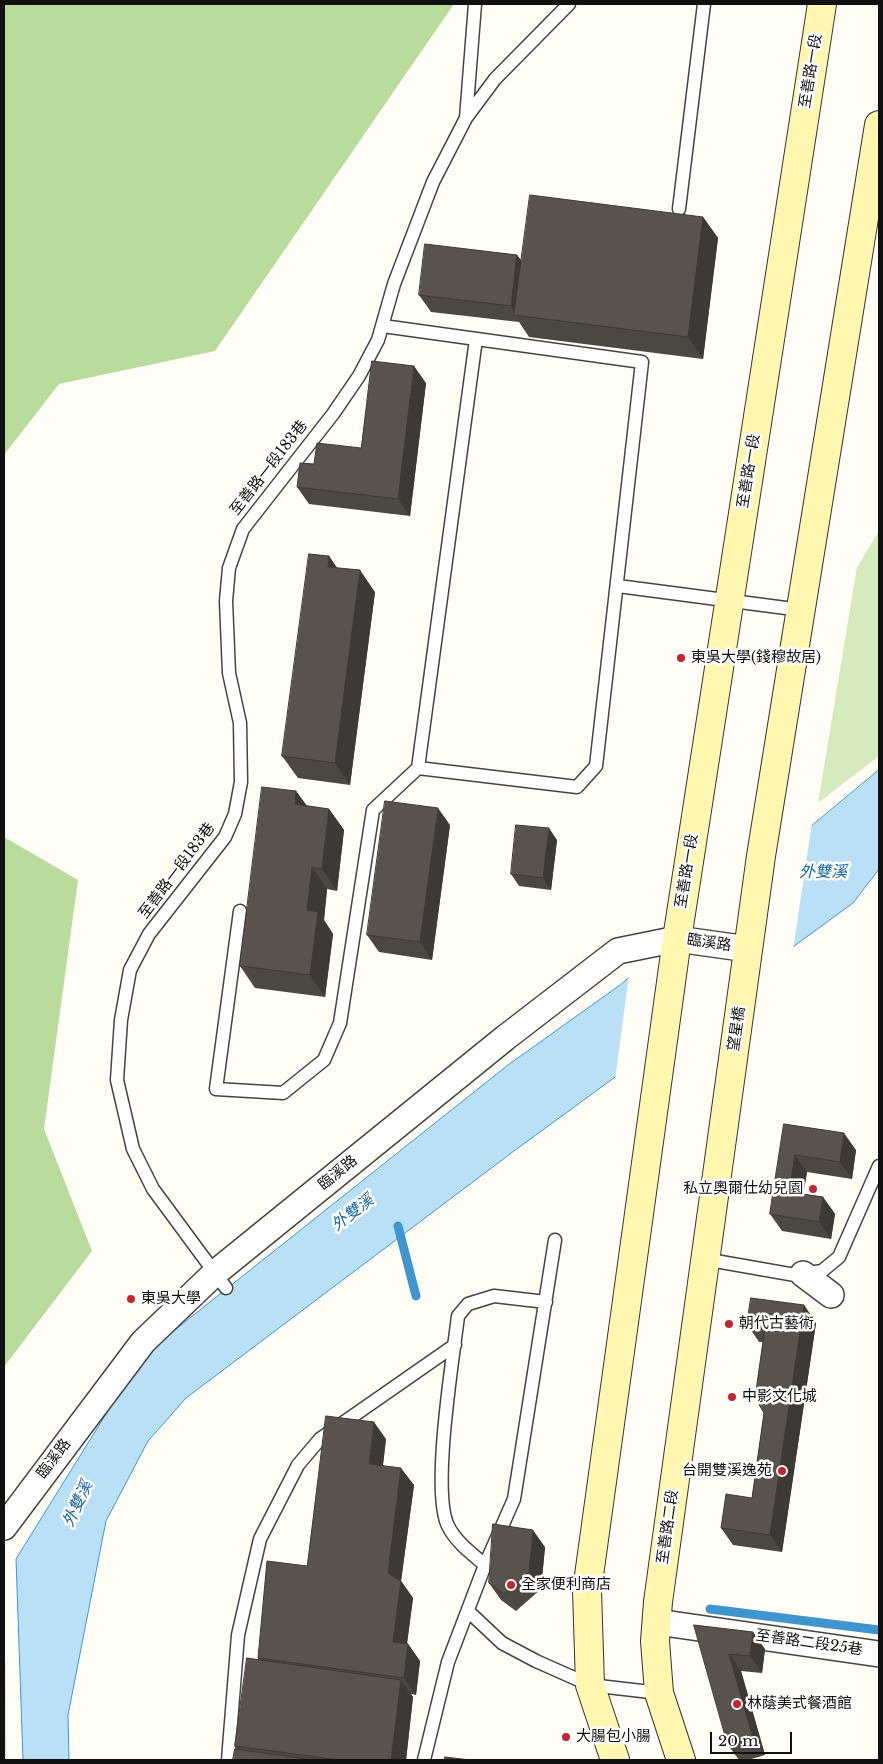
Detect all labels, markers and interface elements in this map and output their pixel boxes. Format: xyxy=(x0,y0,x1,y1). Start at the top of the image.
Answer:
street label: 至善路一段 xyxy=(796,33,826,109)
street label: 至善路一段183巷 xyxy=(227,417,311,519)
street label: 至善路一段 xyxy=(734,433,764,509)
place label: 東吳大學(錢穆故居) xyxy=(691,649,821,667)
marker: 東吳大學(錢穆故居) xyxy=(675,652,687,664)
street label: 至善路一段183巷 xyxy=(135,820,219,922)
street label: 至善路一段 xyxy=(672,833,702,909)
water label: 外雙溪 xyxy=(799,862,847,882)
street label: 臨溪路 xyxy=(685,931,733,955)
street label: 望星橋 xyxy=(725,1005,749,1053)
street label: 臨溪路 xyxy=(315,1152,361,1194)
place label: 私立奧爾仕幼兒園 xyxy=(683,1180,803,1198)
marker: 私立奧爾仕幼兒園 xyxy=(807,1183,819,1195)
water label: 外雙溪 xyxy=(328,1191,378,1235)
place label: 東吳大學 xyxy=(141,1290,201,1308)
marker: 東吳大學 xyxy=(125,1293,137,1305)
place label: 朝代古藝術 xyxy=(739,1315,814,1333)
marker: 朝代古藝術 xyxy=(723,1318,735,1330)
place label: 中影文化城 xyxy=(742,1388,817,1406)
marker: 中影文化城 xyxy=(726,1391,738,1403)
street label: 臨溪路 xyxy=(33,1436,75,1482)
place label: 台開雙溪逸苑 xyxy=(682,1462,772,1480)
marker: 台開雙溪逸苑 xyxy=(776,1465,788,1477)
water label: 外雙溪 xyxy=(59,1478,97,1530)
street label: 至善路二段 xyxy=(654,1489,682,1565)
place label: 全家便利商店 xyxy=(521,1576,611,1594)
marker: 全家便利商店 xyxy=(505,1579,517,1591)
street label: 至善路二段25巷 xyxy=(754,1627,864,1659)
place label: 林蔭美式餐酒館 xyxy=(747,1695,852,1713)
marker: 林蔭美式餐酒館 xyxy=(731,1698,743,1710)
scale bar xyxy=(713,1722,796,1754)
place label: 大腸包小腸 xyxy=(576,1728,651,1746)
marker: 大腸包小腸 xyxy=(560,1731,572,1743)
text: 20 m xyxy=(718,1731,758,1750)

